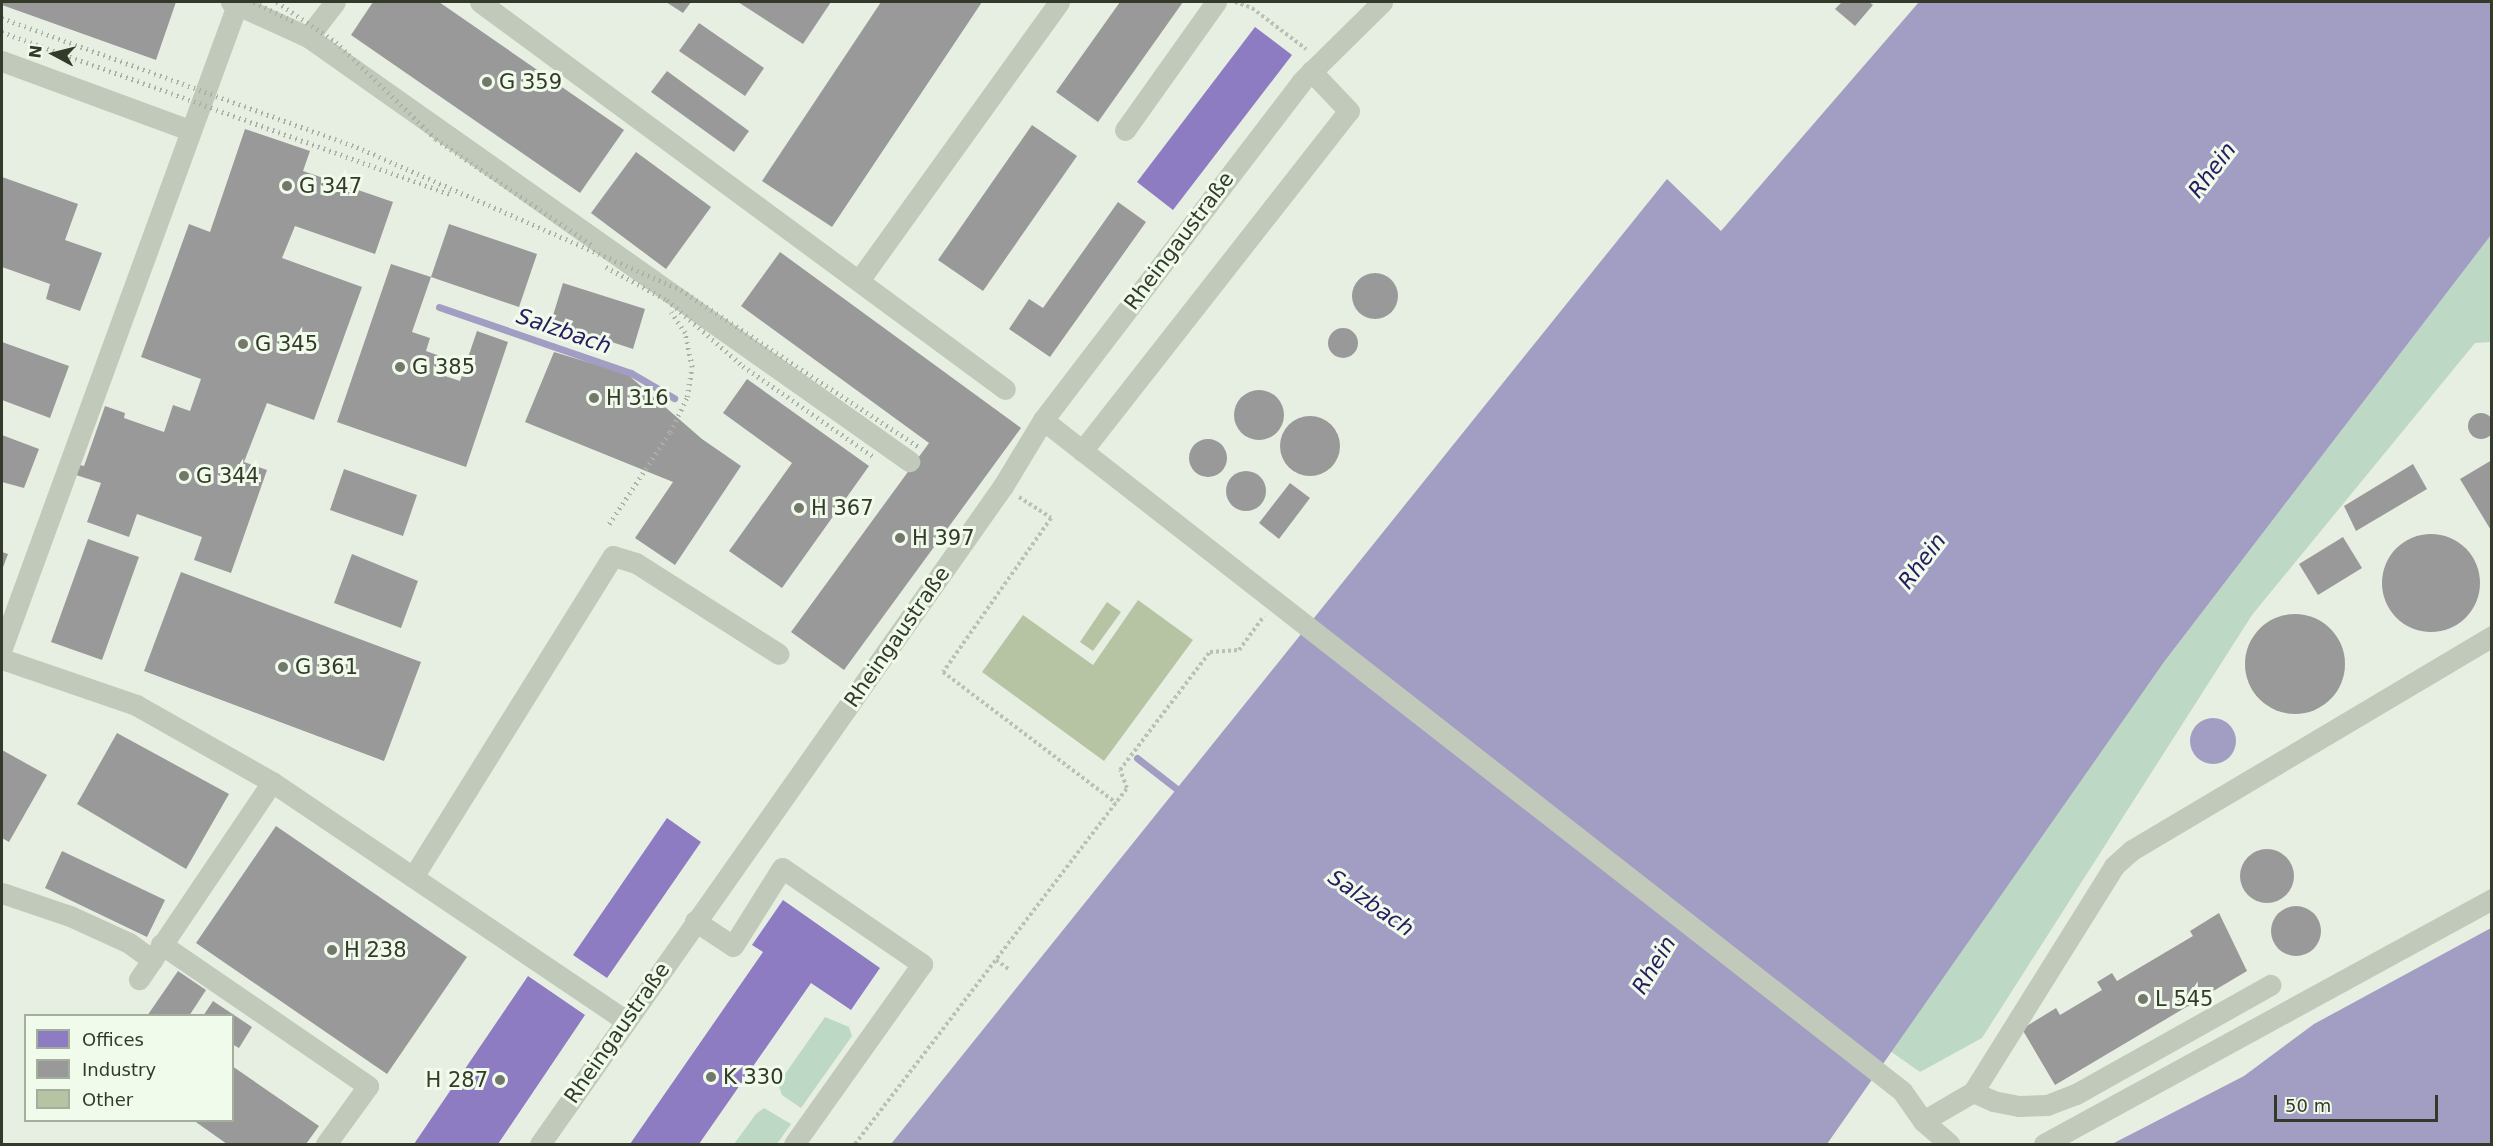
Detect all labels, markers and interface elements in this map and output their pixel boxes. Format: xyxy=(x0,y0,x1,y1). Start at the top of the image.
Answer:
north arrow xyxy=(24,24,84,84)
text: N xyxy=(25,44,46,60)
place label: G 359 xyxy=(499,69,562,95)
marker: G 359 xyxy=(480,75,494,89)
water label: Rhein xyxy=(2183,137,2241,203)
street label: Rheingaustraße xyxy=(1119,167,1239,315)
place label: G 347 xyxy=(299,173,362,199)
marker: G 347 xyxy=(280,179,294,193)
water label: Salzbach xyxy=(513,302,615,360)
place label: G 345 xyxy=(255,331,318,357)
marker: G 345 xyxy=(236,337,250,351)
place label: G 385 xyxy=(412,354,475,380)
marker: G 385 xyxy=(393,360,407,374)
place label: H 316 xyxy=(606,385,669,411)
marker: H 316 xyxy=(587,391,601,405)
place label: G 344 xyxy=(196,463,259,489)
marker: G 344 xyxy=(177,469,191,483)
place label: H 367 xyxy=(811,495,874,521)
marker: H 367 xyxy=(792,501,806,515)
place label: H 397 xyxy=(912,525,975,551)
water label: Rhein xyxy=(1893,528,1951,594)
marker: H 397 xyxy=(893,531,907,545)
street label: Rheingaustraße xyxy=(839,562,955,712)
place label: G 361 xyxy=(295,654,358,680)
marker: G 361 xyxy=(276,660,290,674)
water label: Salzbach xyxy=(1323,864,1419,942)
water label: Rhein xyxy=(1627,931,1681,999)
place label: H 238 xyxy=(344,937,407,963)
marker: H 238 xyxy=(325,943,339,957)
street label: Rheingaustraße xyxy=(559,958,675,1108)
place label: L 545 xyxy=(2155,986,2213,1012)
marker: L 545 xyxy=(2136,992,2150,1006)
legend xyxy=(24,1014,234,1122)
text: Offices xyxy=(82,1029,144,1050)
text: Industry xyxy=(82,1059,156,1080)
place label: K 330 xyxy=(723,1064,784,1090)
place label: H 287 xyxy=(425,1067,488,1093)
marker: K 330 xyxy=(704,1070,718,1084)
marker: H 287 xyxy=(493,1073,507,1087)
scale bar xyxy=(2277,1083,2440,1121)
text: Other xyxy=(82,1089,133,1110)
text: 50 m xyxy=(2285,1095,2331,1116)

